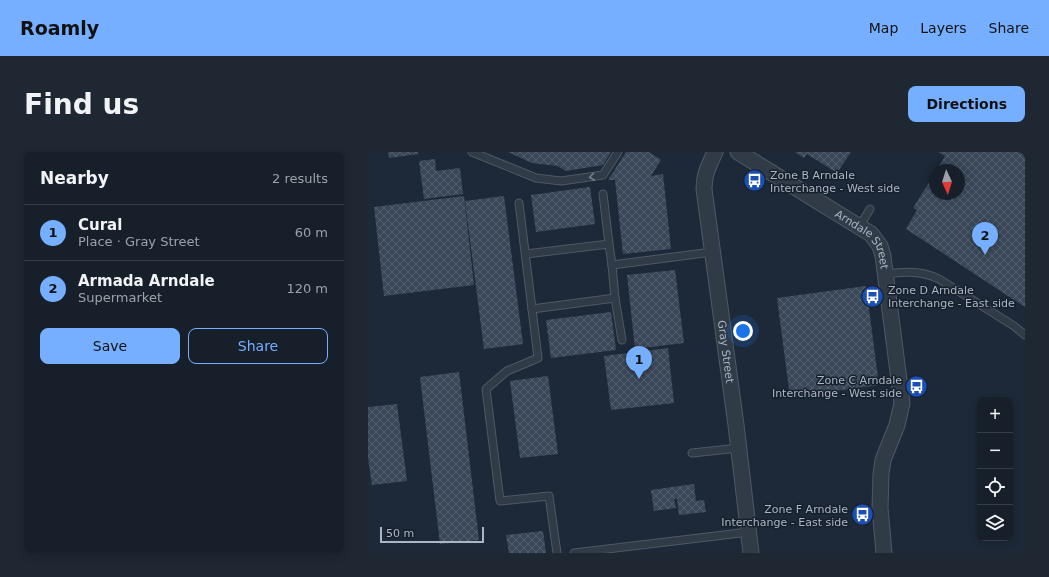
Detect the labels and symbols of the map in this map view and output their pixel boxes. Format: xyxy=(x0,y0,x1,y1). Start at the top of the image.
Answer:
north arrow xyxy=(929,164,965,200)
bus stop icon: Zone B Arndale Interchange - West side xyxy=(742,168,768,194)
place label: Zone B Arndale Interchange - West side xyxy=(770,169,900,195)
one-way arrow xyxy=(589,172,595,181)
street label: Arndale Street xyxy=(832,207,891,270)
pin: 2 xyxy=(972,222,998,255)
bus stop icon: Zone D Arndale Interchange - East side xyxy=(859,283,885,309)
place label: Zone D Arndale Interchange - East side xyxy=(888,284,1015,310)
street label: Gray Street xyxy=(715,319,736,385)
your location xyxy=(733,321,753,341)
pin: 1 xyxy=(626,346,652,379)
bus stop icon: Zone C Arndale Interchange - West side xyxy=(904,373,930,399)
place label: Zone C Arndale Interchange - West side xyxy=(772,374,902,400)
bus stop icon: Zone F Arndale Interchange - East side xyxy=(850,502,876,528)
place label: Zone F Arndale Interchange - East side xyxy=(721,503,848,529)
scale bar xyxy=(380,525,484,544)

